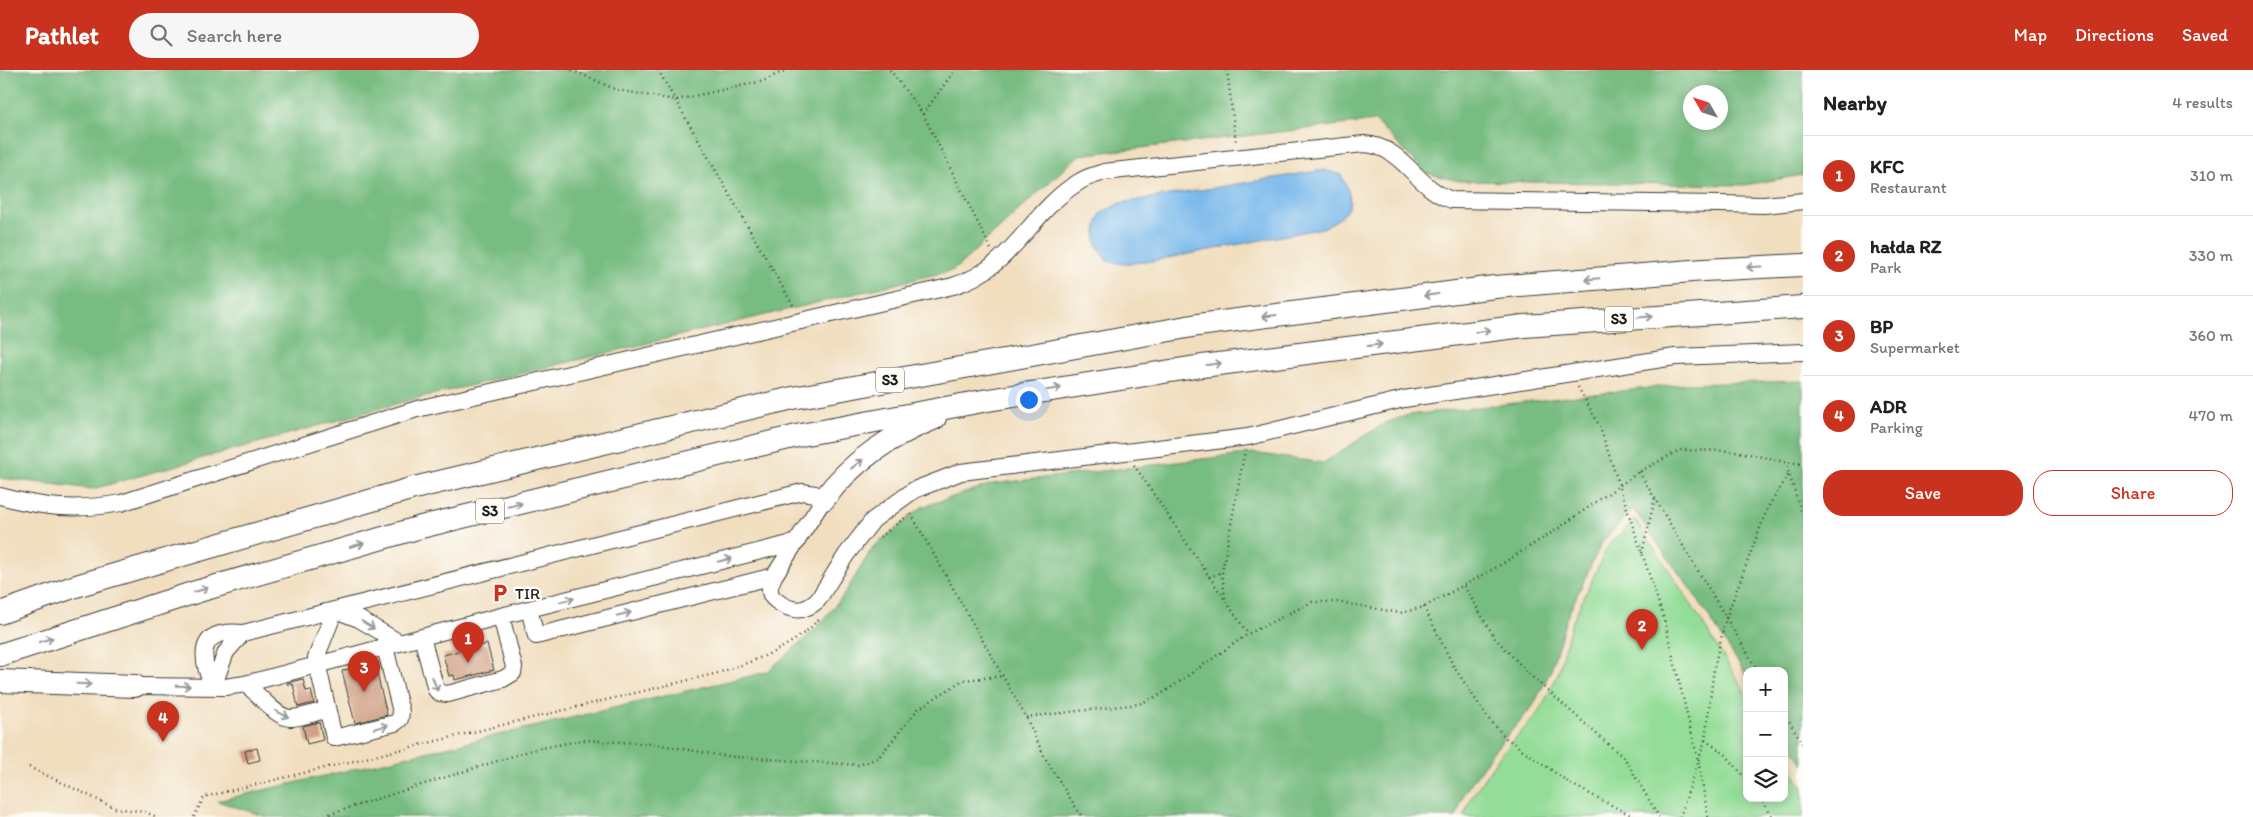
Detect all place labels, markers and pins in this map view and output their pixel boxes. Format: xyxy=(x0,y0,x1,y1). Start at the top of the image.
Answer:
parking icon: TIR xyxy=(489,582,511,604)
place label: TIR xyxy=(515,584,540,603)
pin: 2 xyxy=(1626,609,1658,650)
pin: 1 xyxy=(452,622,484,663)
pin: 3 xyxy=(348,651,380,692)
pin: 4 xyxy=(147,701,179,742)

